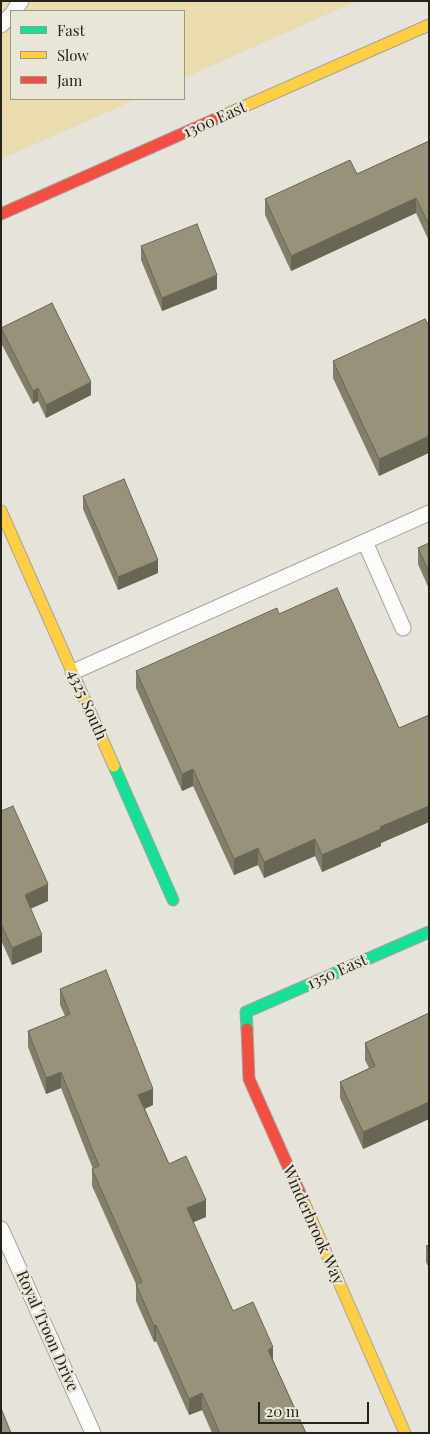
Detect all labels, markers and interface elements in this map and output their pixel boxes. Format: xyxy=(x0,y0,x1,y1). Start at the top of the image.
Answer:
legend xyxy=(10,10,185,100)
text: Fast xyxy=(57,20,85,40)
text: Slow xyxy=(57,45,89,65)
text: Jam xyxy=(57,70,82,90)
street label: 1300 East xyxy=(181,98,249,142)
street label: 4325 South xyxy=(63,667,111,743)
street label: 1350 East xyxy=(304,950,370,994)
street label: Winderbrook Way xyxy=(278,1163,348,1287)
street label: Royal Troon Drive xyxy=(12,1268,82,1394)
scale bar xyxy=(260,1392,371,1424)
text: 20 m xyxy=(266,1401,299,1421)

